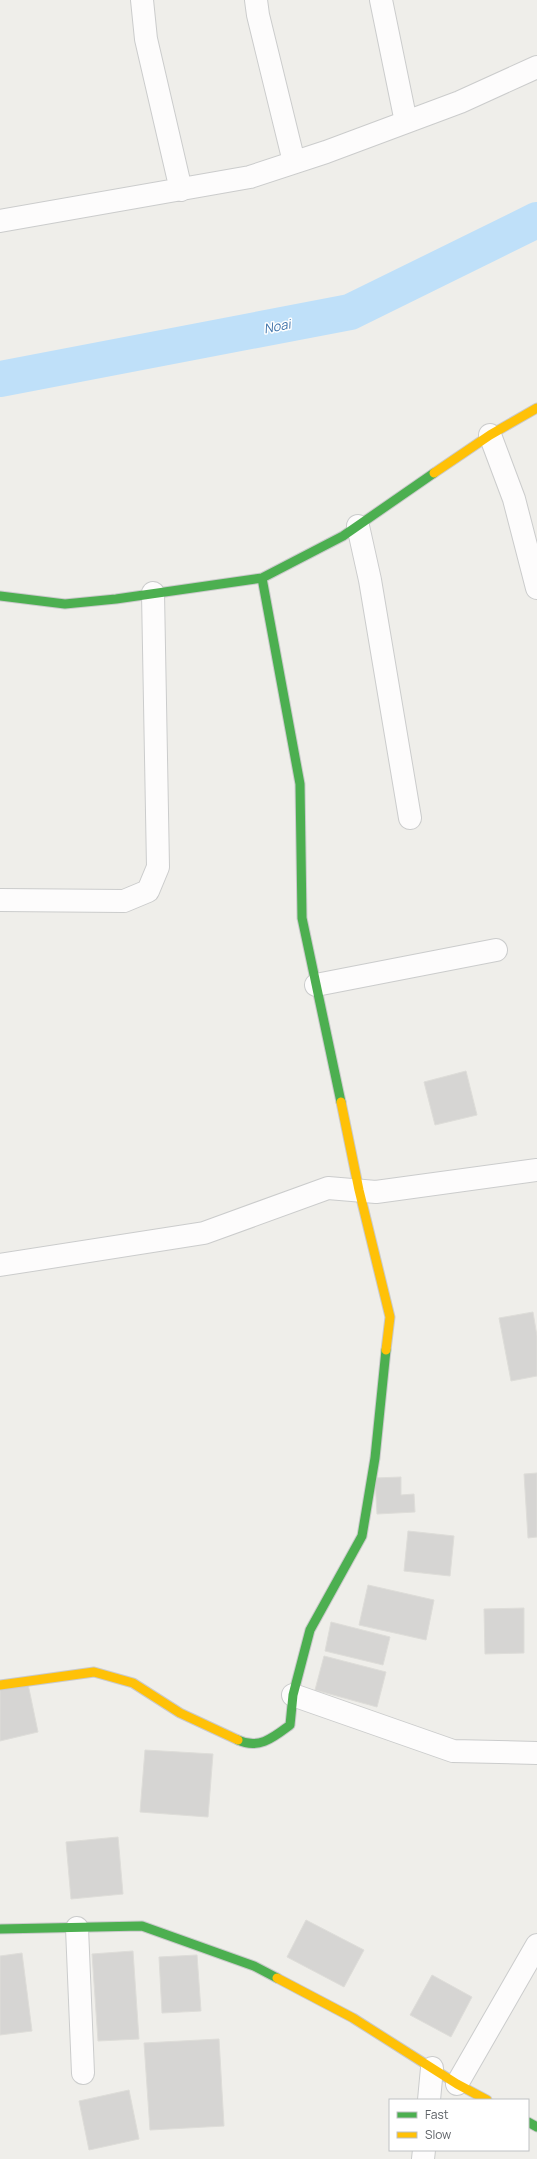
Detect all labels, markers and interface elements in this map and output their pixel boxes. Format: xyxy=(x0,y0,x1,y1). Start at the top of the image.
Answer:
water label: Noai xyxy=(262,314,294,337)
legend xyxy=(389,2099,529,2151)
text: Fast xyxy=(425,2106,449,2123)
text: Slow xyxy=(425,2126,451,2143)

